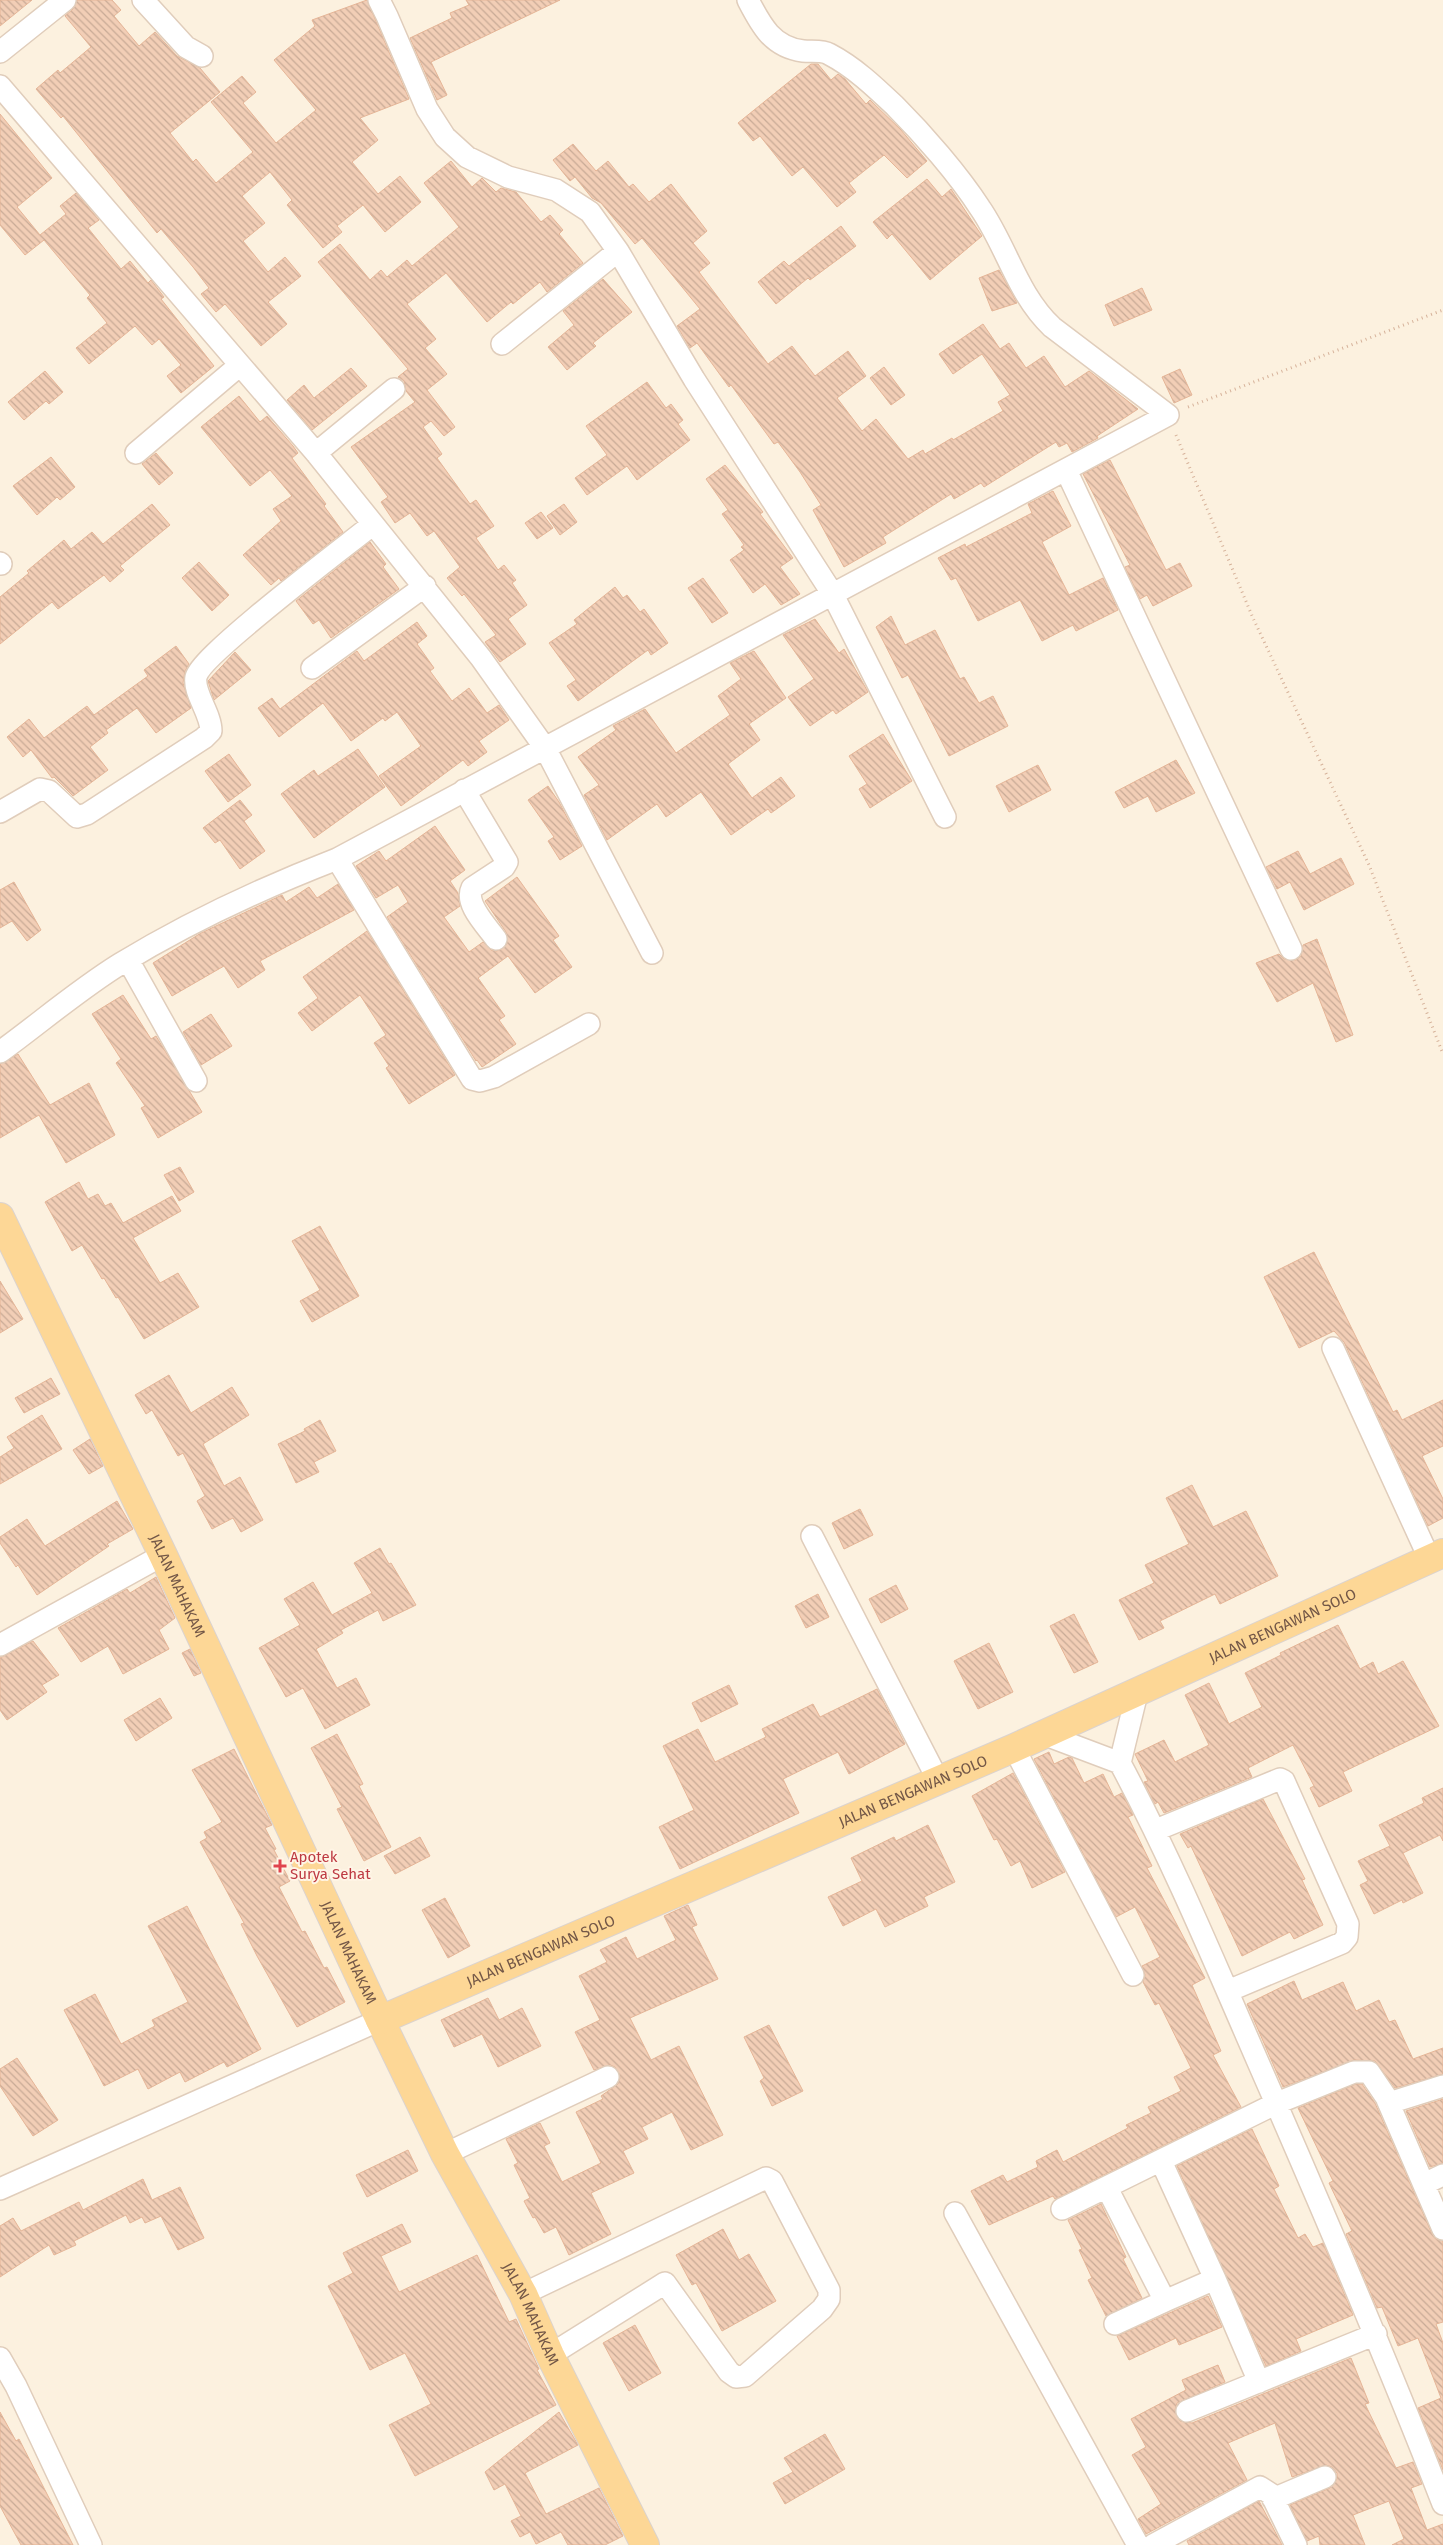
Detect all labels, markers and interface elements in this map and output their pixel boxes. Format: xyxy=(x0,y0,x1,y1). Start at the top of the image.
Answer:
street label: JALAN MAHAKAM xyxy=(145,1531,209,1640)
street label: JALAN BENGAWAN SOLO xyxy=(1206,1585,1359,1667)
street label: JALAN BENGAWAN SOLO xyxy=(836,1752,990,1831)
place label: Apotek Surya Sehat xyxy=(290,1848,371,1883)
marker: Apotek Surya Sehat xyxy=(274,1860,286,1872)
street label: JALAN MAHAKAM xyxy=(317,1898,380,2007)
street label: JALAN BENGAWAN SOLO xyxy=(464,1911,618,1991)
street label: JALAN MAHAKAM xyxy=(498,2260,563,2368)

